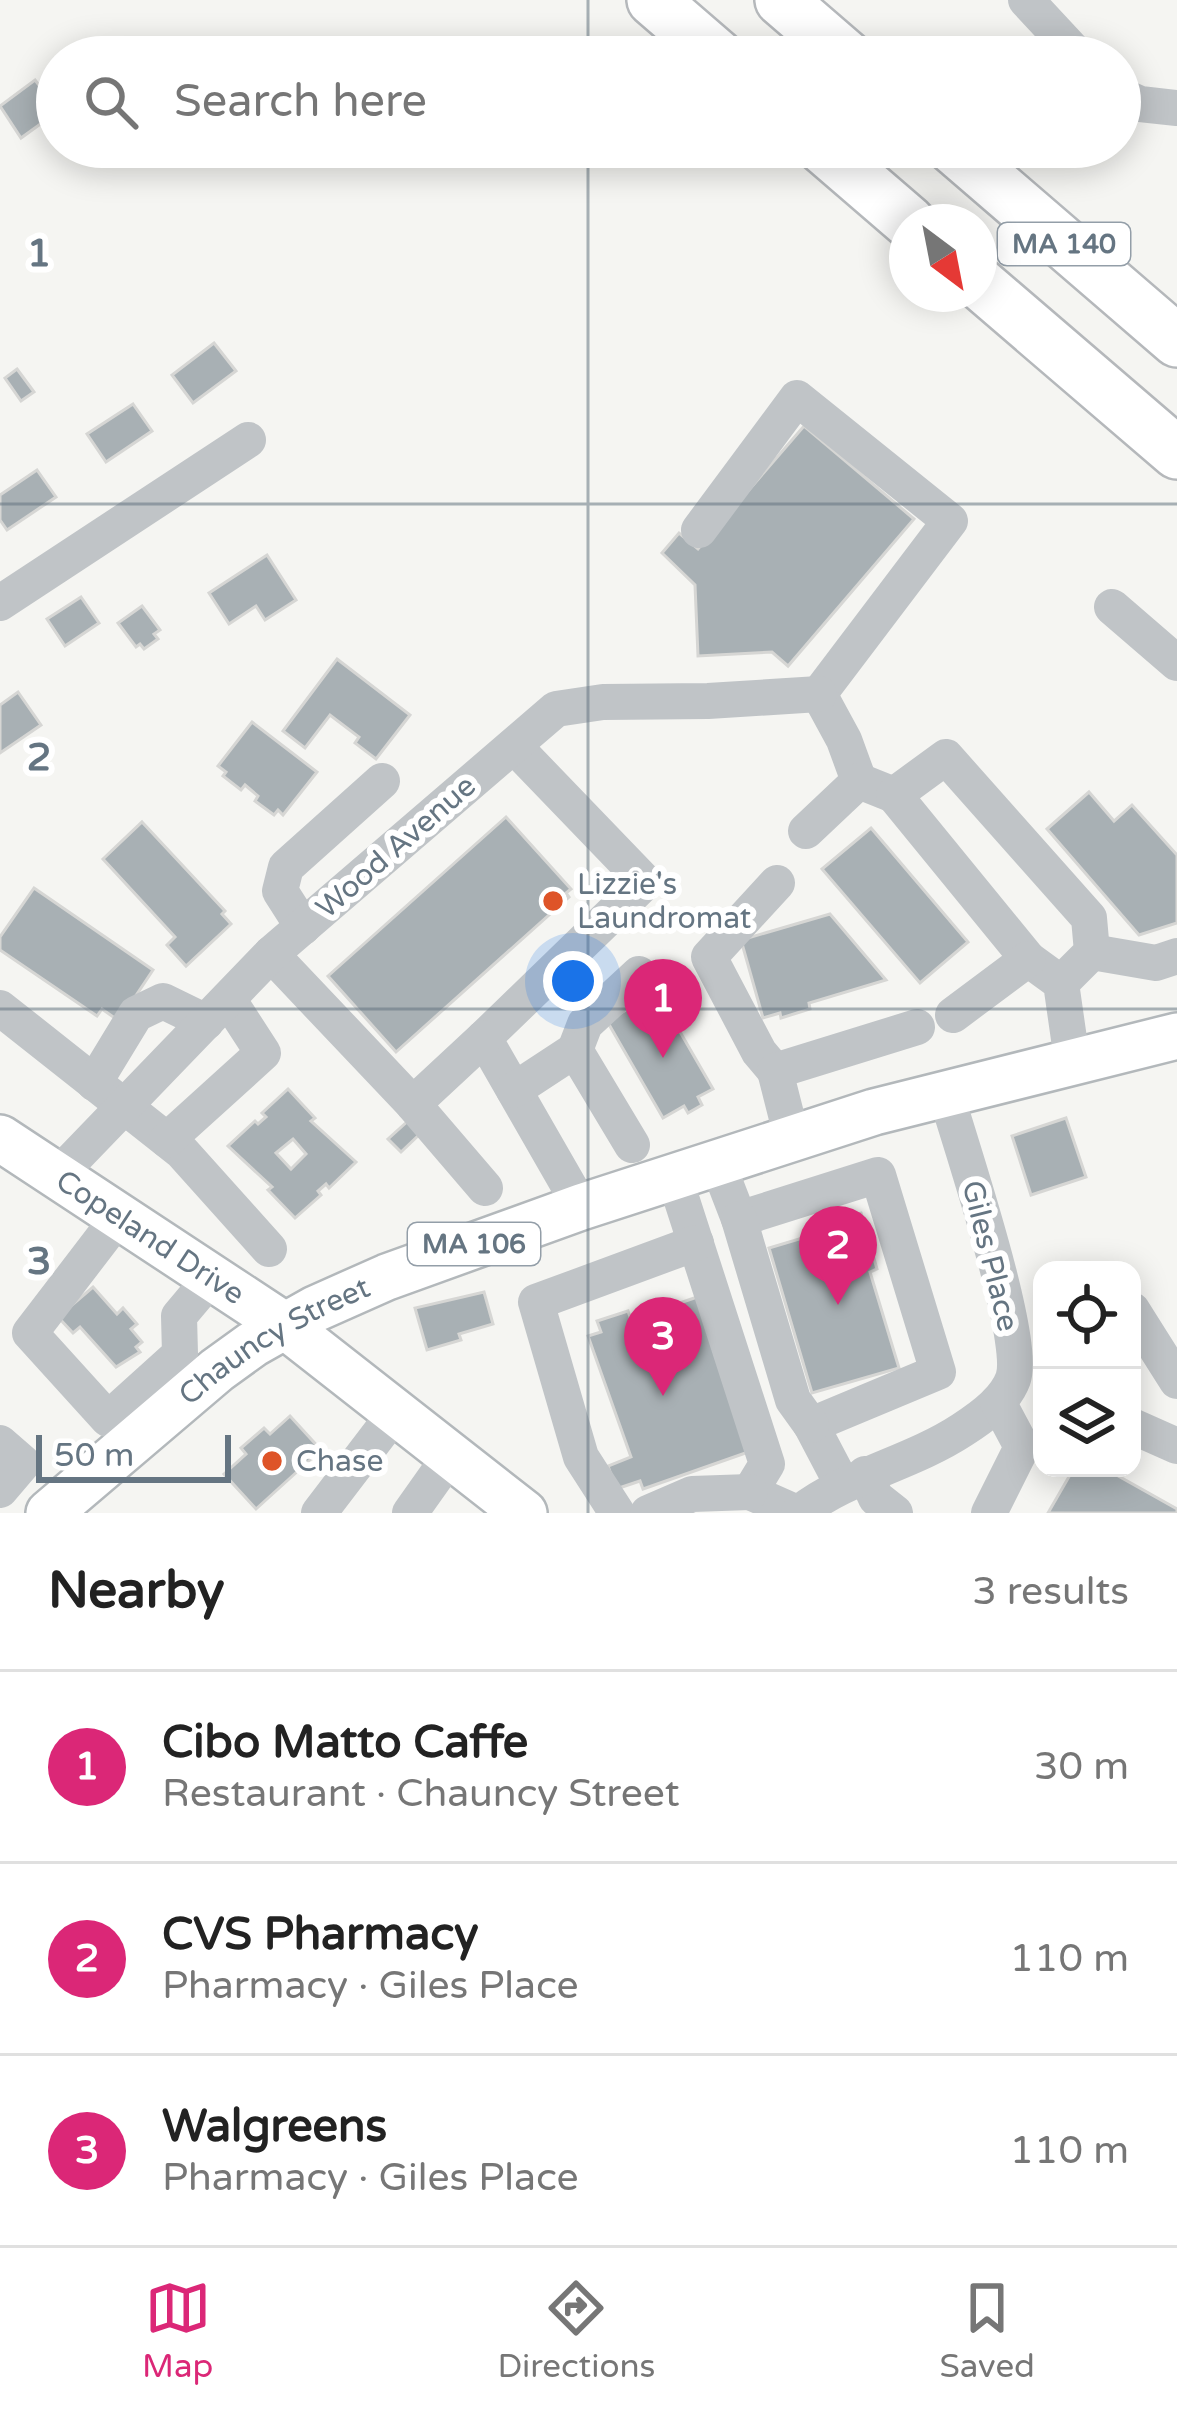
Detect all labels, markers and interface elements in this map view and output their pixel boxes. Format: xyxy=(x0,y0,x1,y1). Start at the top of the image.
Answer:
search box xyxy=(36,36,1141,168)
icon: search xyxy=(78,69,144,135)
text: Search here xyxy=(174,75,427,129)
north arrow xyxy=(889,204,997,312)
road number: MA 140 xyxy=(998,223,1130,265)
text: 1 xyxy=(27,230,51,277)
text: 2 xyxy=(27,734,51,781)
street label: Wood Avenue xyxy=(309,768,483,926)
place label: Lizzie's Laundromat xyxy=(577,866,751,937)
marker: Lizzie's Laundromat xyxy=(540,888,566,914)
your location xyxy=(543,951,603,1011)
pin: 1 xyxy=(624,959,702,1058)
street label: Copeland Drive xyxy=(49,1162,251,1312)
street label: Giles Place xyxy=(953,1177,1027,1335)
pin: 2 xyxy=(799,1206,877,1305)
road number: MA 106 xyxy=(408,1223,540,1265)
text: 3 xyxy=(27,1238,51,1285)
map controls xyxy=(1033,1261,1141,1477)
button: locate xyxy=(1033,1261,1141,1369)
street label: Chauncy Street xyxy=(171,1269,375,1413)
pin: 3 xyxy=(624,1297,702,1396)
button: layers xyxy=(1033,1369,1141,1477)
scale bar xyxy=(36,1429,231,1482)
text: 50 m xyxy=(54,1436,134,1475)
place label: Chase xyxy=(296,1443,383,1480)
marker: Chase xyxy=(259,1448,285,1474)
text: Nearby xyxy=(48,1560,225,1622)
text: 3 results xyxy=(972,1568,1129,1615)
text: Cibo Matto Caffe xyxy=(162,1716,528,1770)
text: 1 xyxy=(75,1743,99,1790)
text: 30 m xyxy=(1034,1743,1129,1790)
text: Restaurant · Chauncy Street xyxy=(162,1770,680,1817)
text: CVS Pharmacy xyxy=(162,1908,478,1962)
text: 2 xyxy=(75,1935,99,1982)
text: 110 m xyxy=(1010,1935,1129,1982)
text: Pharmacy · Giles Place xyxy=(162,1962,579,2009)
text: Walgreens xyxy=(162,2100,387,2154)
text: 3 xyxy=(75,2127,99,2174)
text: 110 m xyxy=(1010,2127,1129,2174)
text: Pharmacy · Giles Place xyxy=(162,2154,579,2201)
tab: Map xyxy=(142,2275,213,2386)
tab: Directions xyxy=(497,2275,655,2386)
tab: Saved xyxy=(940,2275,1035,2386)

